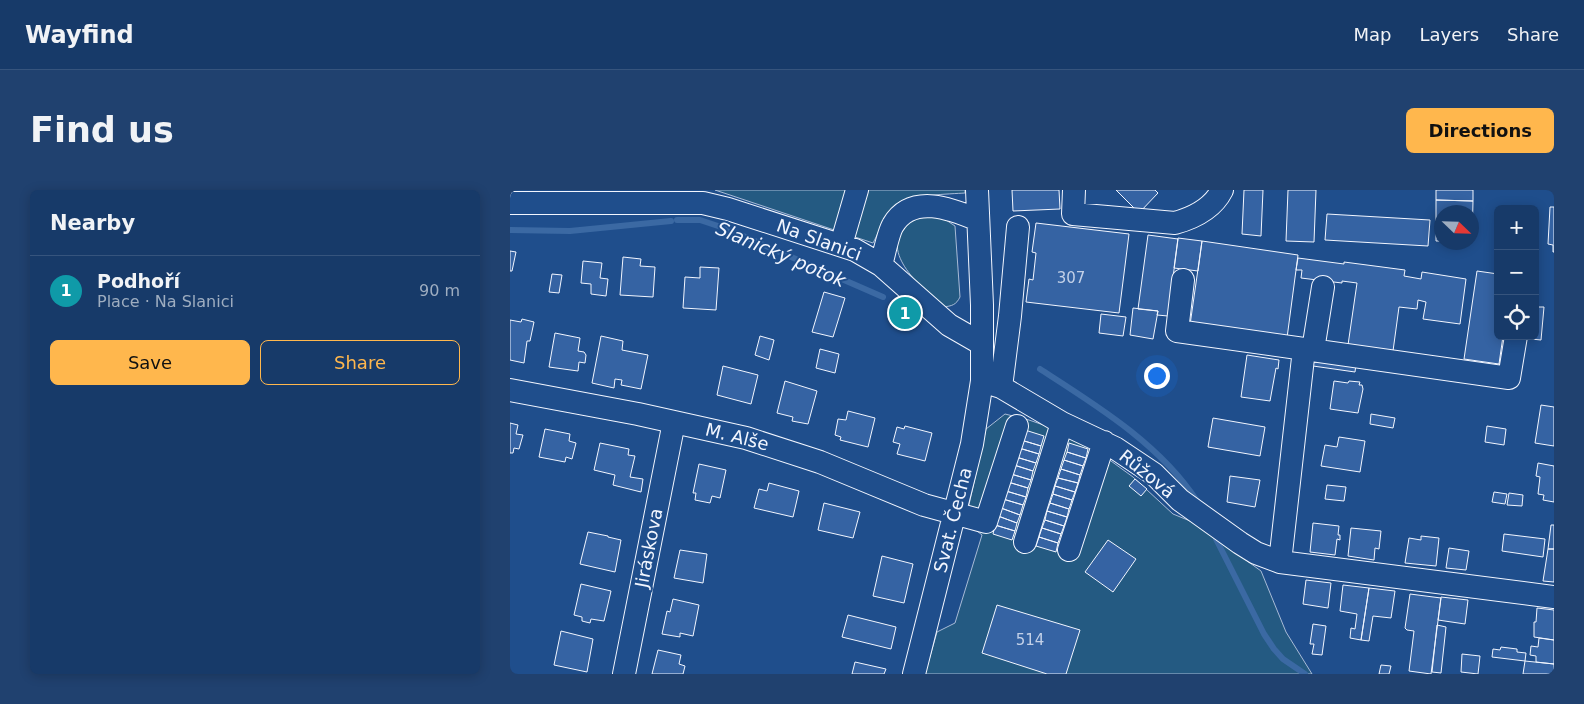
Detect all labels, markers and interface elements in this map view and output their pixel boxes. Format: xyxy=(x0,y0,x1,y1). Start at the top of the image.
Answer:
text: Wayfind xyxy=(25,21,134,49)
text: Map xyxy=(1353,24,1391,45)
text: Layers xyxy=(1419,24,1479,45)
text: Share xyxy=(1507,24,1559,45)
button: Directions xyxy=(1406,108,1554,153)
text: Find us xyxy=(30,110,174,150)
north arrow xyxy=(1434,205,1479,250)
map controls xyxy=(1494,205,1539,340)
button: + xyxy=(1494,205,1539,250)
text: Nearby xyxy=(50,211,135,235)
street label: Na Slanici xyxy=(774,214,865,265)
water label: Slanický potok xyxy=(713,217,850,292)
button: − xyxy=(1494,250,1539,295)
house number: 307 xyxy=(1057,269,1085,287)
text: Podhoří xyxy=(97,270,180,292)
text: 1 xyxy=(60,281,72,300)
text: 90 m xyxy=(419,281,460,300)
text: Place · Na Slanici xyxy=(97,292,234,311)
pin: 1 xyxy=(889,294,921,332)
button: locate xyxy=(1494,295,1539,340)
button: Save xyxy=(50,340,250,385)
button: Share xyxy=(260,340,460,385)
your location xyxy=(1144,363,1170,389)
street label: M. Alše xyxy=(703,418,771,455)
street label: Růžová xyxy=(1115,445,1179,502)
street label: Svat. Čecha xyxy=(929,465,976,575)
street label: Jiráskova xyxy=(630,506,667,590)
house number: 514 xyxy=(1016,631,1044,649)

